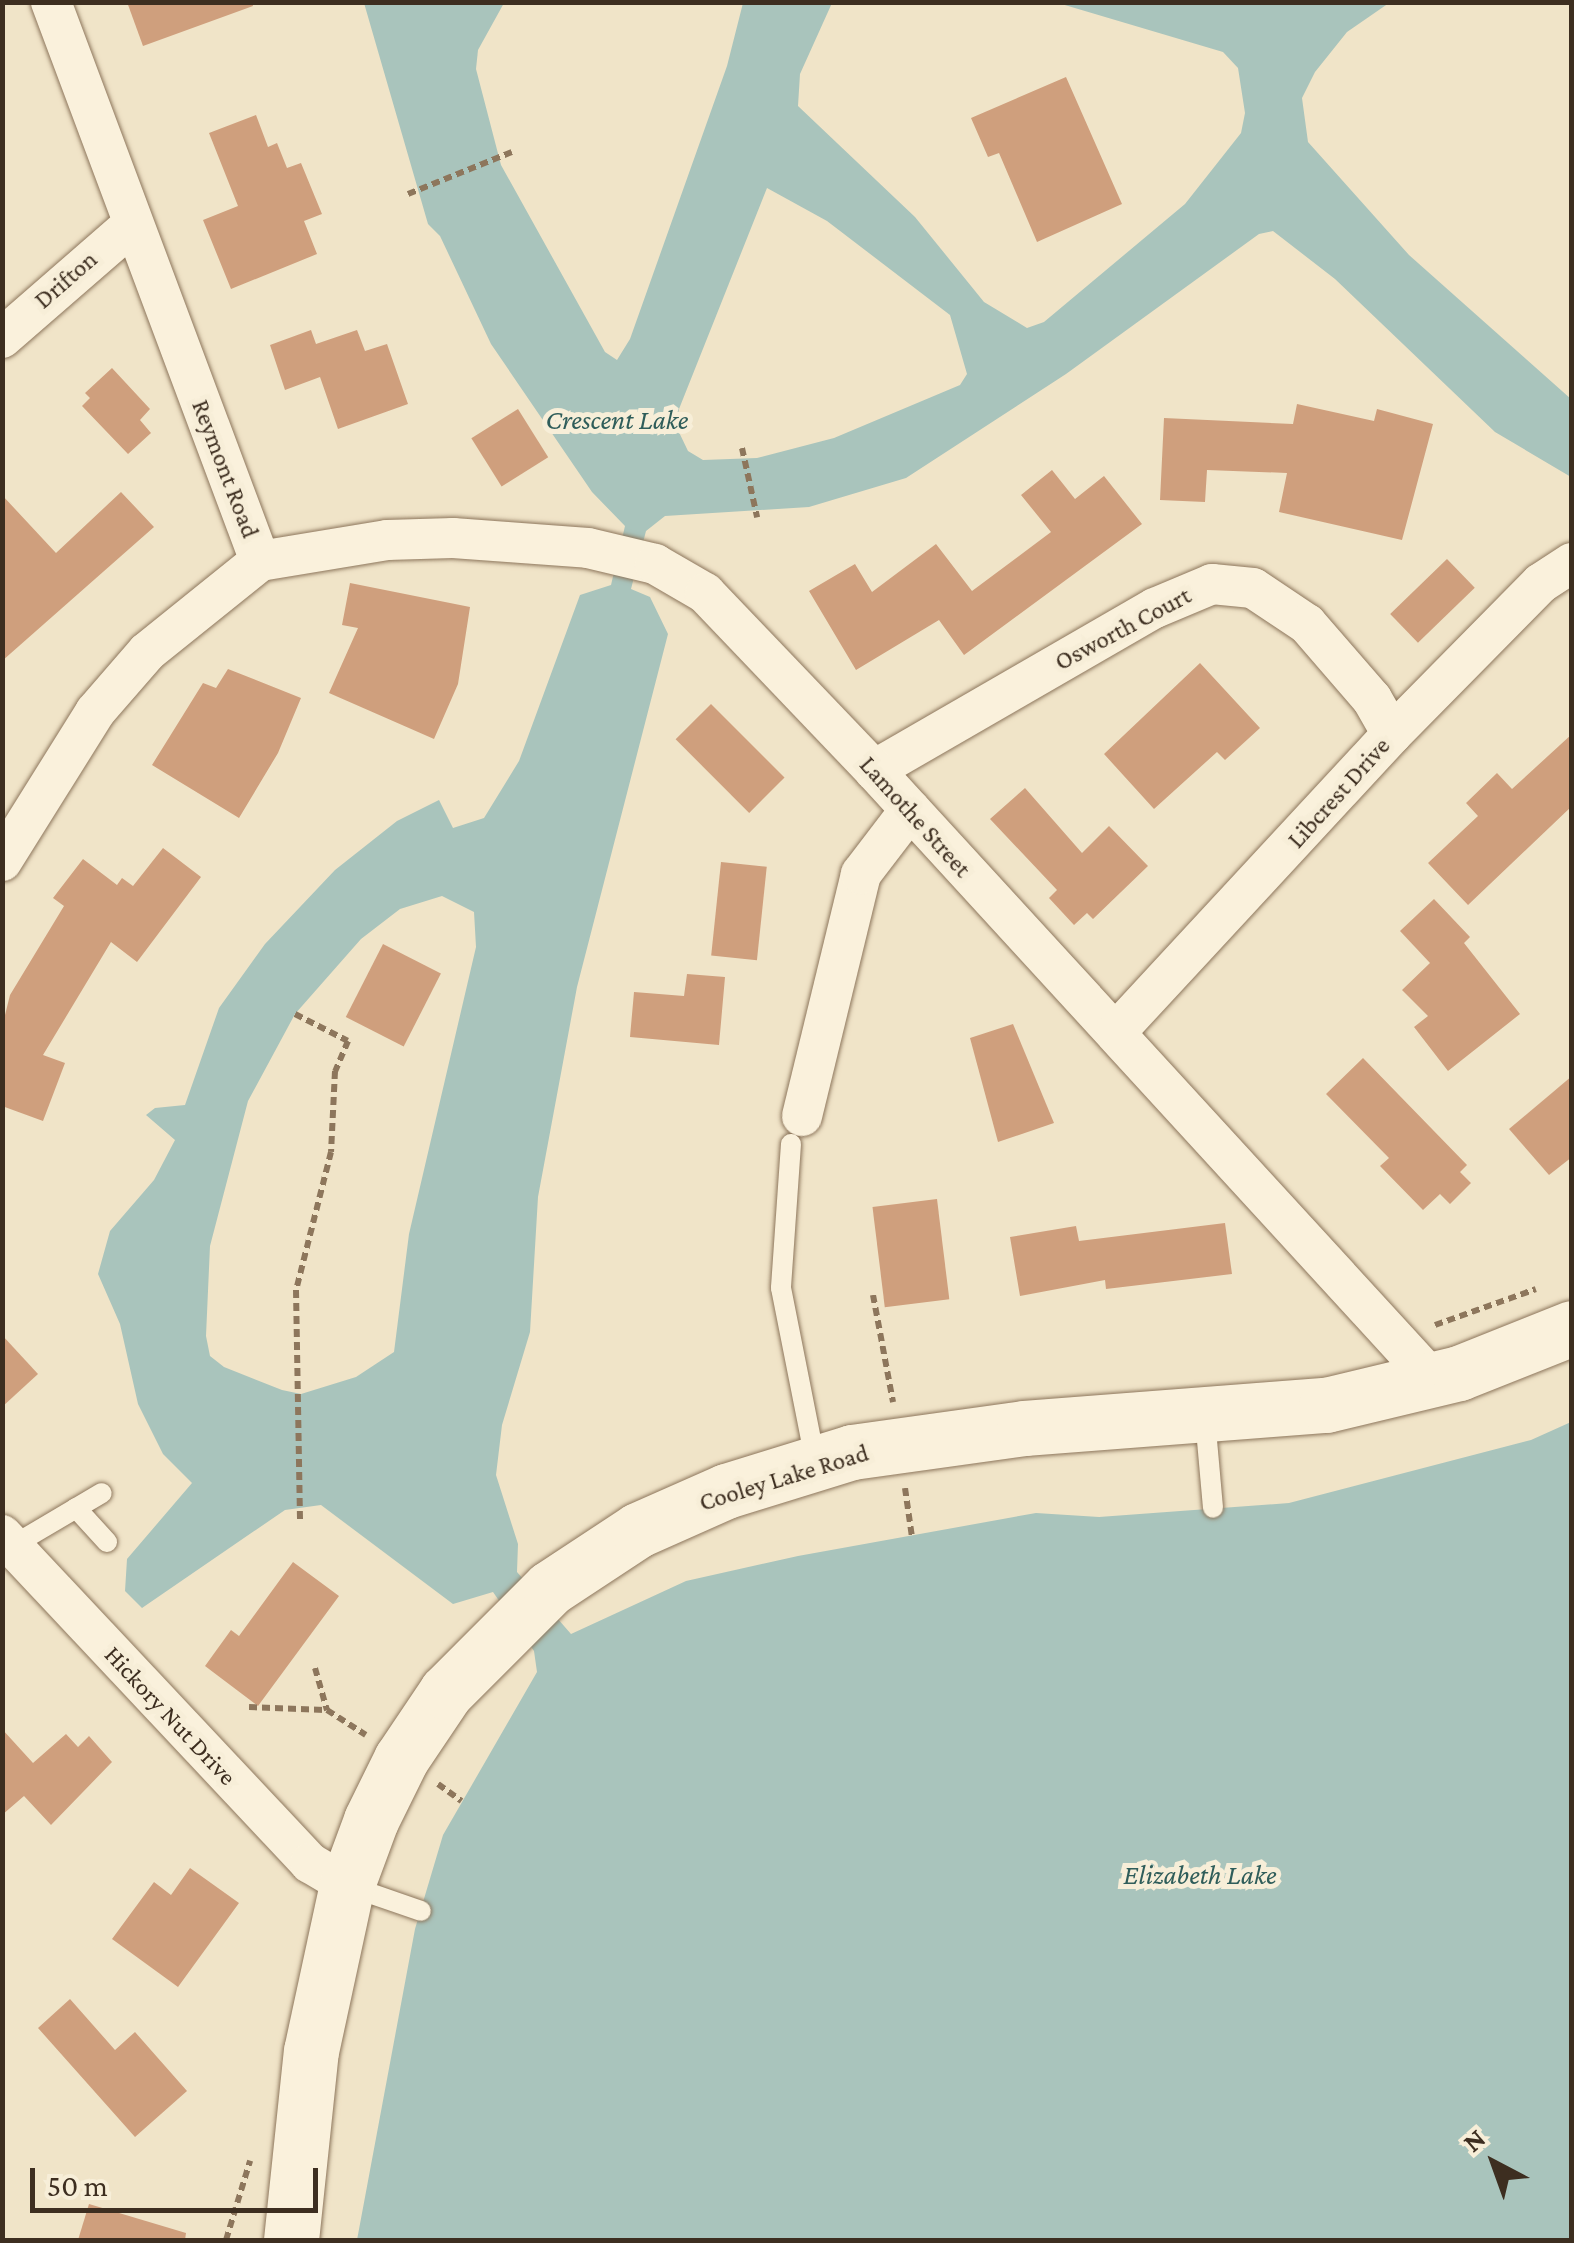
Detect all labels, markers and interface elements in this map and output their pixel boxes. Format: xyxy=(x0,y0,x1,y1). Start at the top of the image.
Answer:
street label: Drifton xyxy=(28,245,104,315)
street label: Reymont Road xyxy=(185,396,265,542)
water label: Crescent Lake xyxy=(546,403,688,437)
street label: Osworth Court xyxy=(1050,581,1196,677)
street label: Libcrest Drive xyxy=(1281,731,1397,855)
street label: Lamothe Street xyxy=(853,750,977,884)
street label: Cooley Lake Road xyxy=(696,1438,872,1518)
street label: Hickory Nut Drive xyxy=(98,1640,242,1792)
water label: Elizabeth Lake xyxy=(1123,1858,1277,1892)
north arrow xyxy=(1444,2113,1544,2213)
text: N xyxy=(1457,2122,1491,2158)
scale bar xyxy=(35,2148,322,2210)
text: 50 m xyxy=(47,2169,108,2202)

